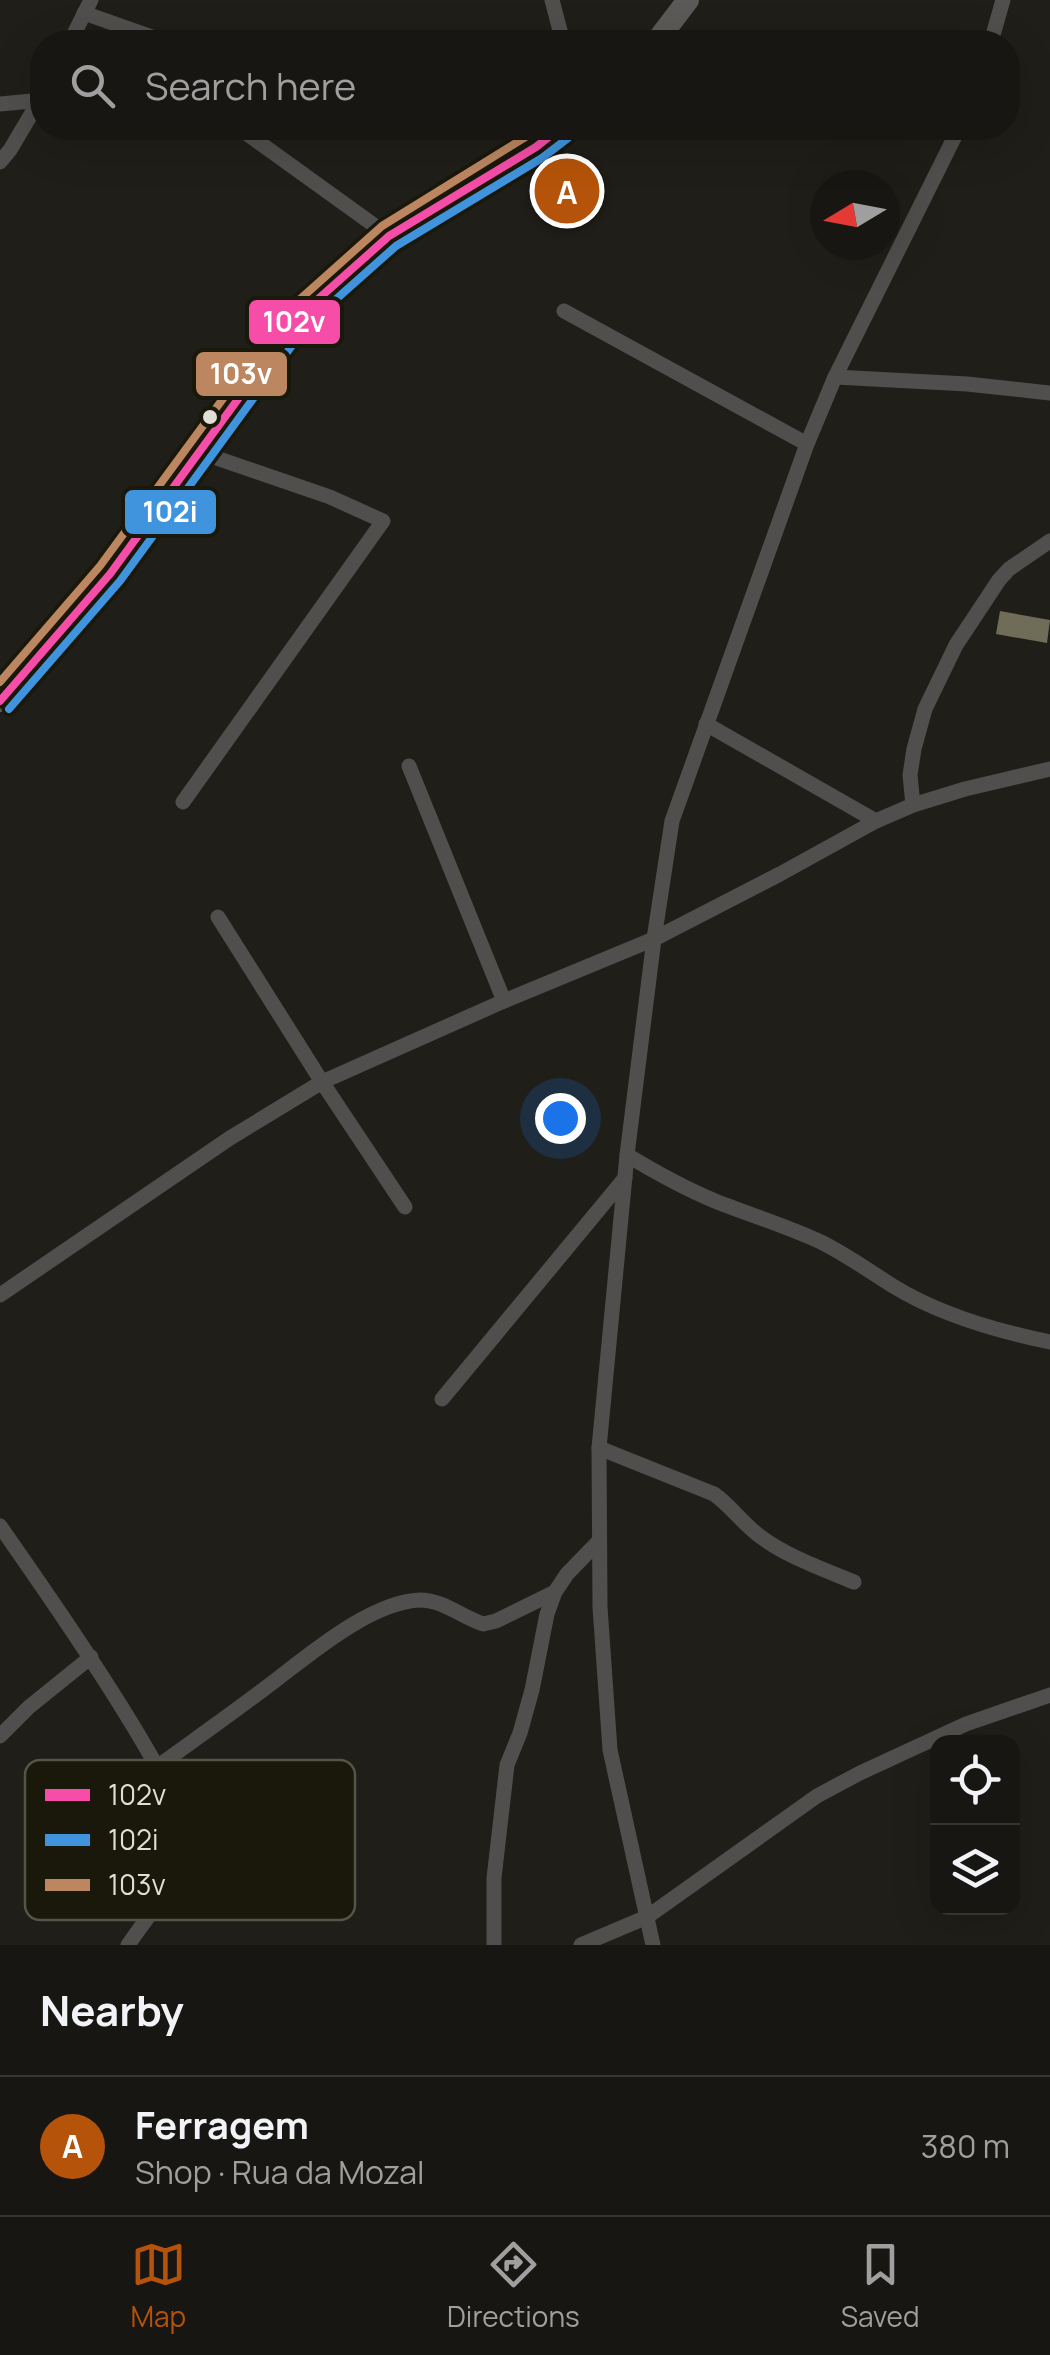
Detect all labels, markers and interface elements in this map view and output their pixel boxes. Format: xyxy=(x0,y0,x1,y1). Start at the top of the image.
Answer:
search box xyxy=(30,30,1020,140)
icon: search xyxy=(65,58,120,113)
text: Search here xyxy=(145,59,356,111)
pin: A xyxy=(534,154,600,228)
north arrow xyxy=(810,170,900,260)
line badge: 102v xyxy=(247,298,342,346)
text: 102v xyxy=(263,302,325,340)
line badge: 103v xyxy=(194,350,289,398)
text: 103v xyxy=(210,354,272,392)
unlabelled marker xyxy=(200,407,220,427)
line badge: 102i xyxy=(123,488,218,536)
text: 102i xyxy=(142,492,198,530)
your location xyxy=(535,1093,586,1144)
map controls xyxy=(930,1735,1020,1915)
button: locate xyxy=(930,1735,1020,1825)
legend xyxy=(25,1760,355,1920)
text: 102v xyxy=(108,1775,166,1813)
text: 102i xyxy=(108,1820,159,1858)
button: layers xyxy=(930,1825,1020,1915)
text: 103v xyxy=(108,1865,166,1903)
text: Nearby xyxy=(40,1981,184,2039)
text: Ferragem xyxy=(135,2098,309,2150)
text: A xyxy=(62,2124,83,2168)
text: 380 m xyxy=(921,2124,1010,2168)
text: Shop · Rua da Mozal xyxy=(135,2150,425,2194)
tab: Map xyxy=(130,2237,186,2335)
tab: Directions xyxy=(447,2237,580,2335)
tab: Saved xyxy=(841,2237,920,2335)

